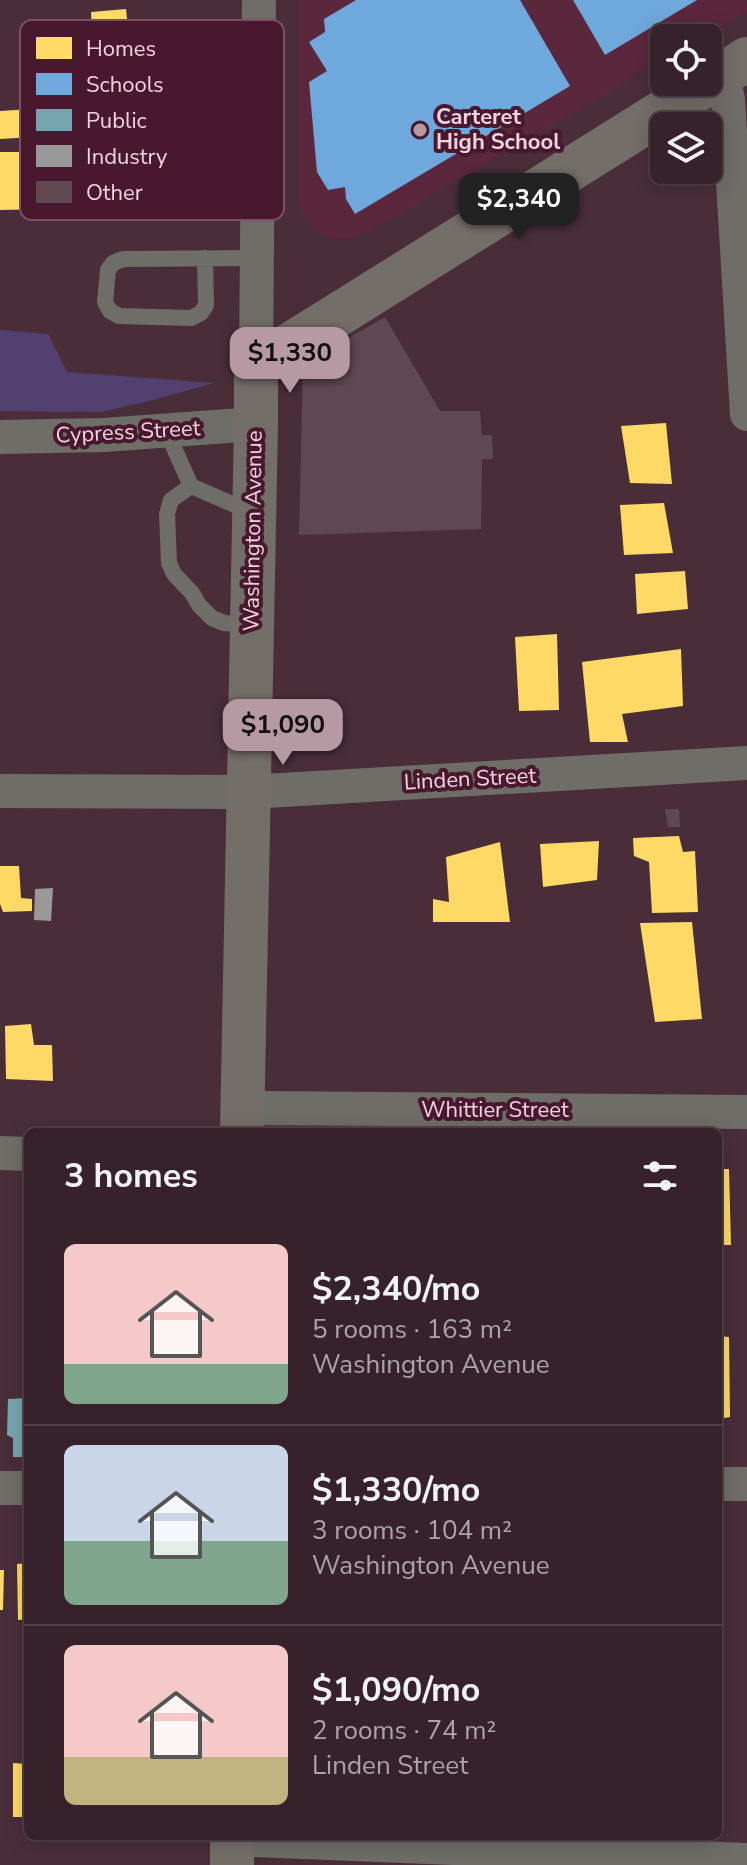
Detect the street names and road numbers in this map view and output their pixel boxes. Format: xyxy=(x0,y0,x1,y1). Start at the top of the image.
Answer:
street label: Cypress Street xyxy=(55,413,201,451)
street label: Washington Avenue xyxy=(236,430,270,632)
street label: Linden Street xyxy=(403,761,537,797)
street label: Whittier Street xyxy=(421,1095,569,1125)

